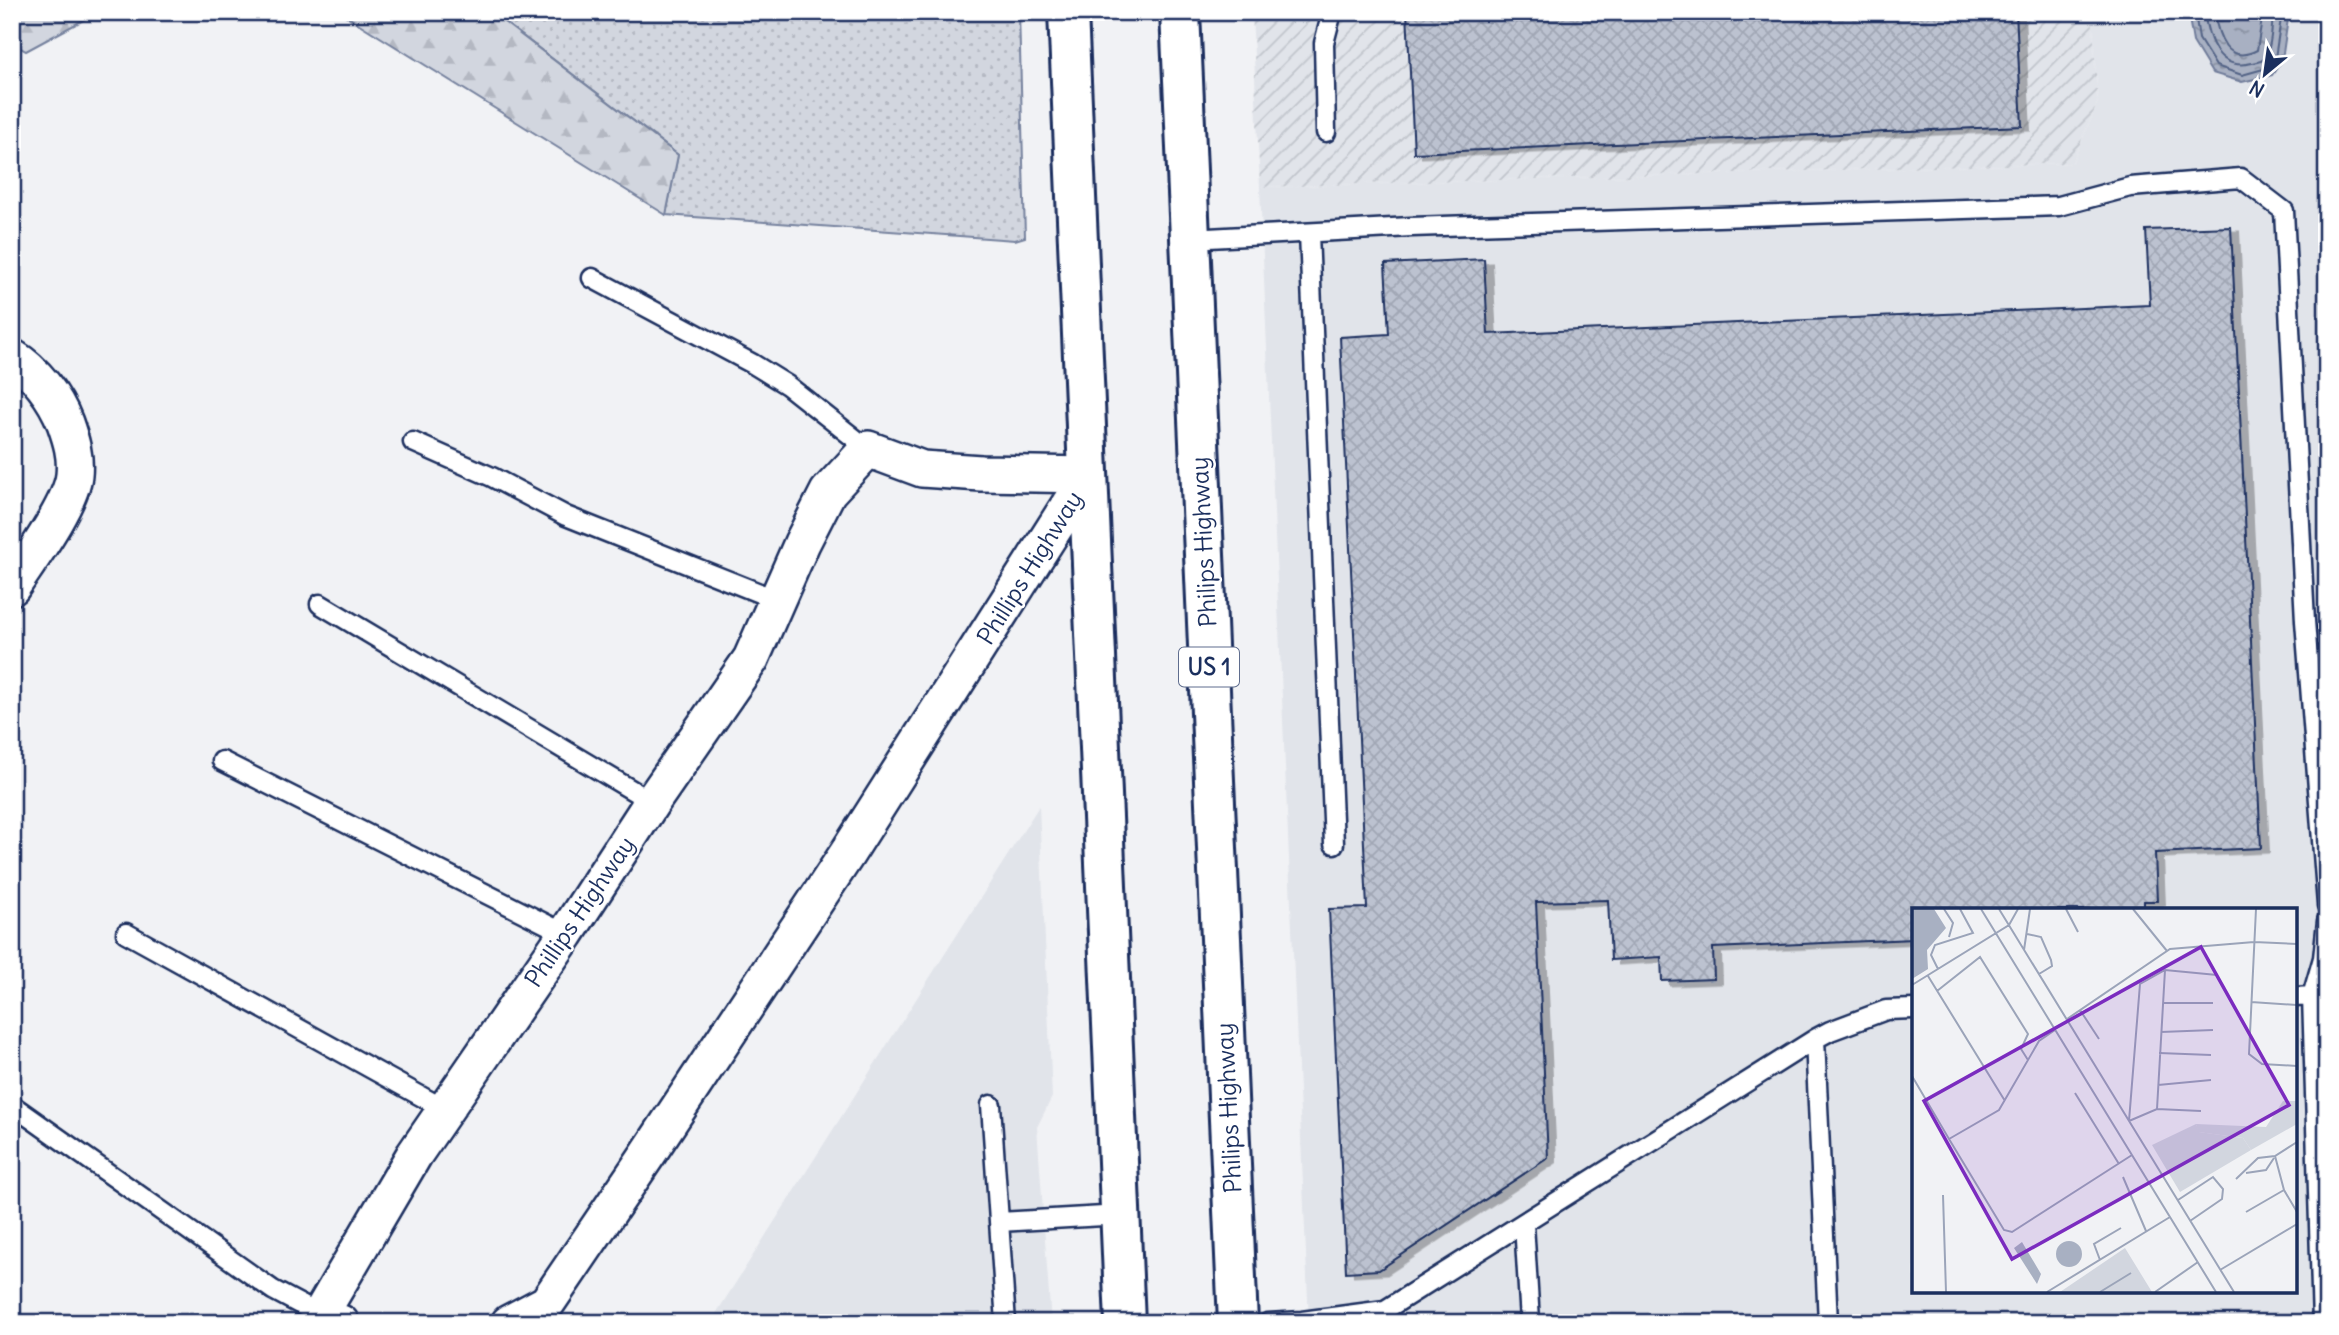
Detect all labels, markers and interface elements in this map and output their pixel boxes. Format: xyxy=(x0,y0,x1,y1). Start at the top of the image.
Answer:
north arrow xyxy=(2230,38,2300,108)
text: N xyxy=(2245,75,2268,103)
street label: Philips Highway xyxy=(1184,456,1222,628)
street label: Phillips Highway xyxy=(970,485,1088,650)
road number: US 1 xyxy=(1179,648,1239,687)
street label: Phillips Highway xyxy=(518,830,641,993)
inset map xyxy=(1912,908,2297,1293)
street label: Philips Highway xyxy=(1209,1022,1247,1194)

